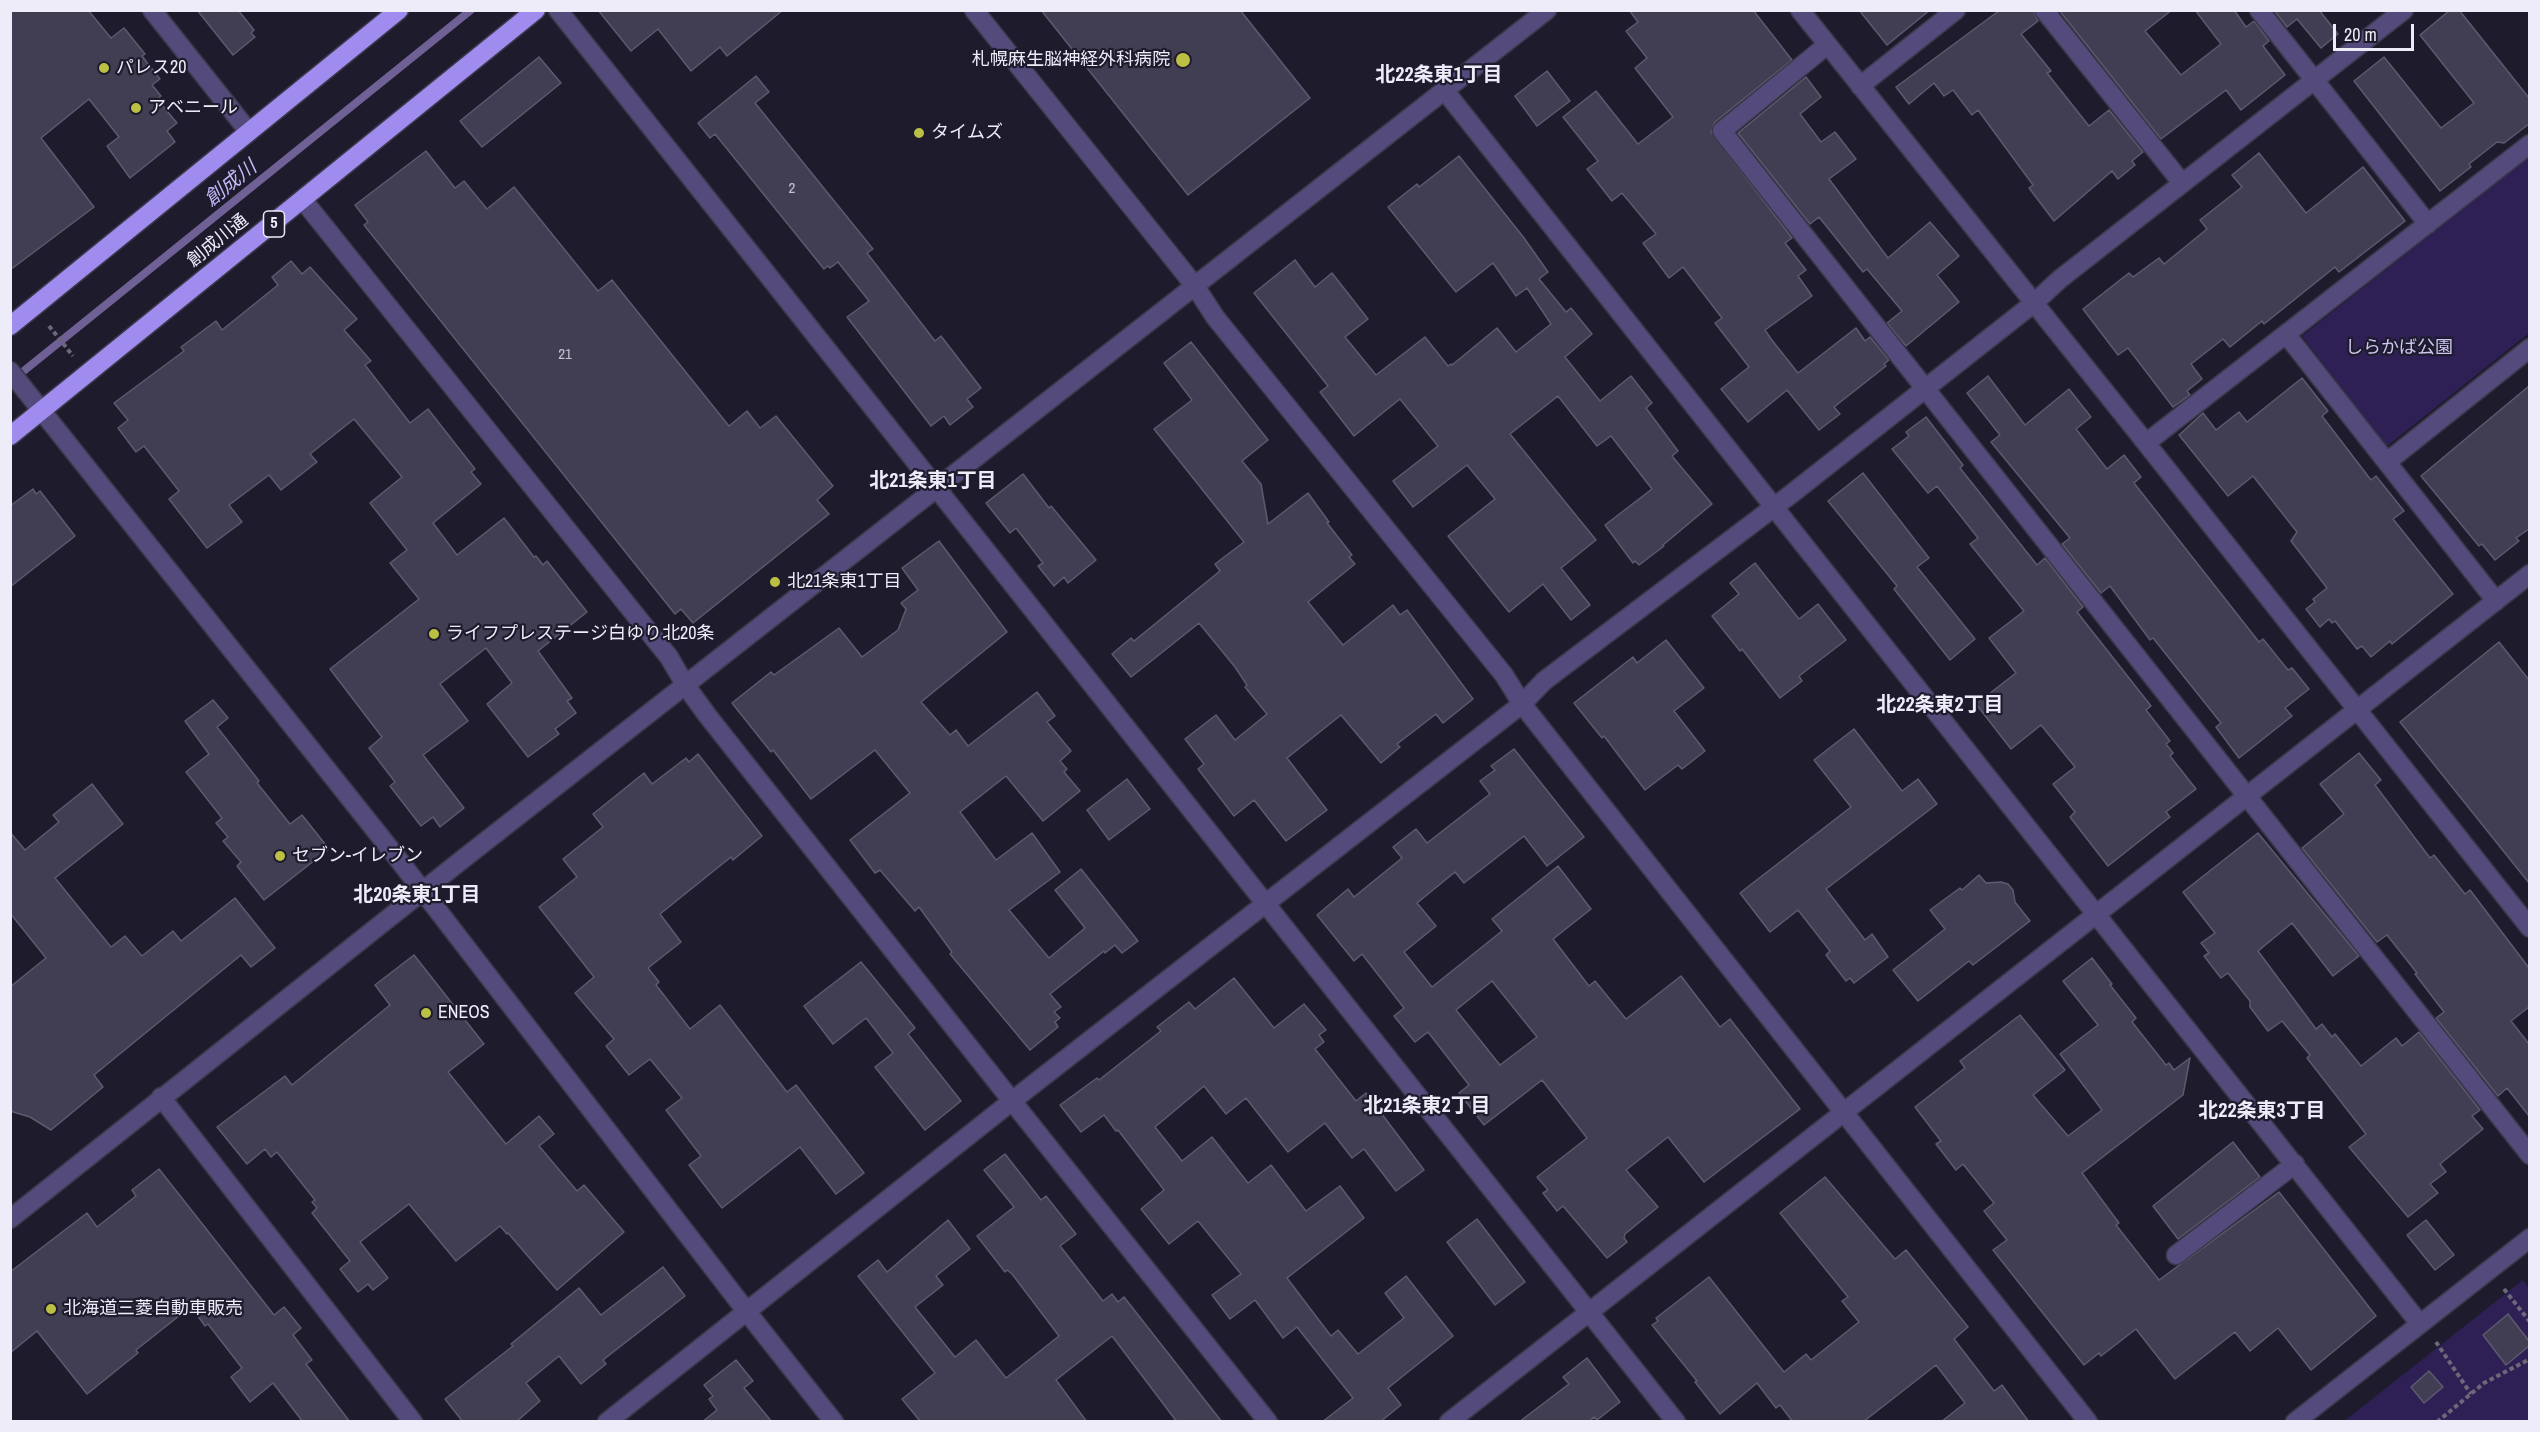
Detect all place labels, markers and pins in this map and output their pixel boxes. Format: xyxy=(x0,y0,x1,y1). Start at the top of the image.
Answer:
place label: 札幌麻生脳神経外科病院 xyxy=(972,49,1170,71)
marker: 札幌麻生脳神経外科病院 xyxy=(1174,51,1192,69)
place label: パレス20 xyxy=(116,57,186,79)
marker: パレス20 xyxy=(97,61,111,75)
place label: アベニール xyxy=(148,97,238,119)
marker: アベニール xyxy=(129,101,143,115)
place label: タイムズ xyxy=(931,122,1003,144)
marker: タイムズ xyxy=(912,126,926,140)
place label: 北21条東1丁目 xyxy=(787,571,902,593)
marker: 北21条東1丁目 xyxy=(768,575,782,589)
place label: ライフプレステージ白ゆり北20条 xyxy=(446,623,714,645)
marker: ライフプレステージ白ゆり北20条 xyxy=(427,627,441,641)
place label: セブン-イレブン xyxy=(292,845,423,867)
marker: セブン-イレブン xyxy=(273,849,287,863)
place label: ENEOS xyxy=(438,1002,490,1024)
marker: ENEOS xyxy=(419,1006,433,1020)
place label: 北海道三菱自動車販売 xyxy=(63,1298,243,1320)
marker: 北海道三菱自動車販売 xyxy=(44,1302,58,1316)

